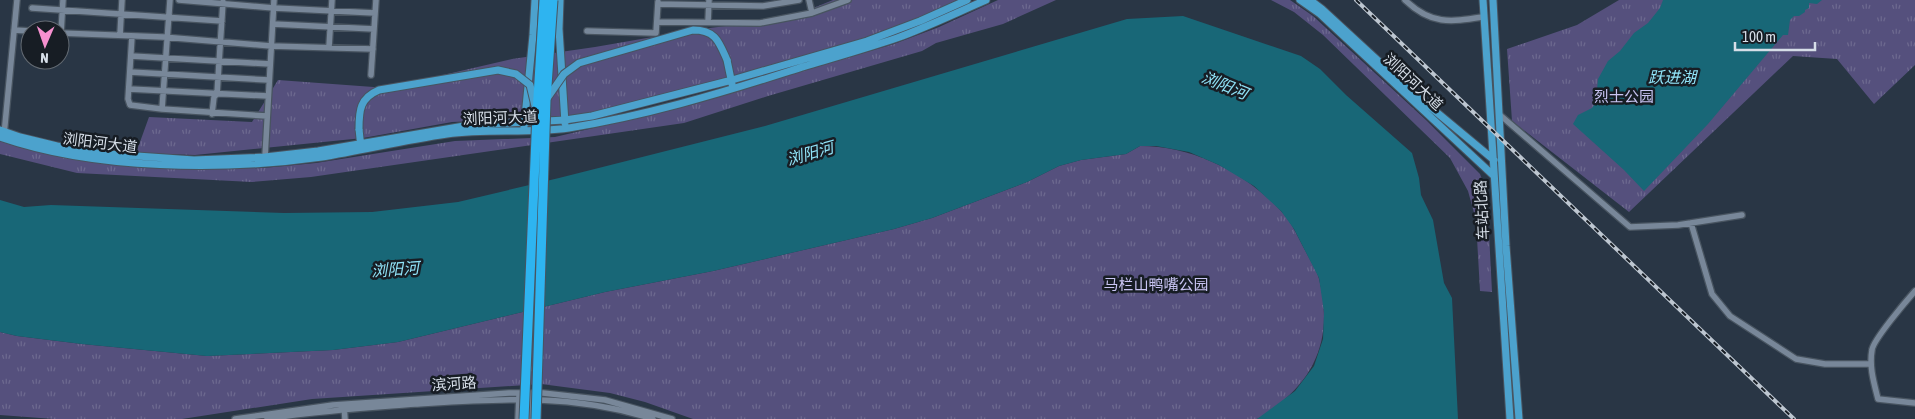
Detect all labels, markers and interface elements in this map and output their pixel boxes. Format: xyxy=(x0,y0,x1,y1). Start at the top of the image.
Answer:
north arrow xyxy=(20,20,70,70)
scale bar xyxy=(1735,20,1815,52)
text: 100 m xyxy=(1742,28,1776,45)
text: N xyxy=(40,50,49,66)
street label: 浏阳河大道 xyxy=(1380,50,1447,113)
water label: 浏阳河 xyxy=(1199,68,1253,103)
water label: 跃进湖 xyxy=(1648,68,1699,86)
park label: 烈士公园 xyxy=(1594,88,1654,105)
street label: 浏阳河大道 xyxy=(462,108,538,127)
street label: 浏阳河大道 xyxy=(62,129,138,156)
water label: 浏阳河 xyxy=(784,137,838,168)
street label: 车站北路 xyxy=(1471,180,1492,240)
water label: 浏阳河 xyxy=(370,258,423,280)
park label: 马栏山鸭嘴公园 xyxy=(1103,276,1209,293)
street label: 滨河路 xyxy=(431,373,477,394)

